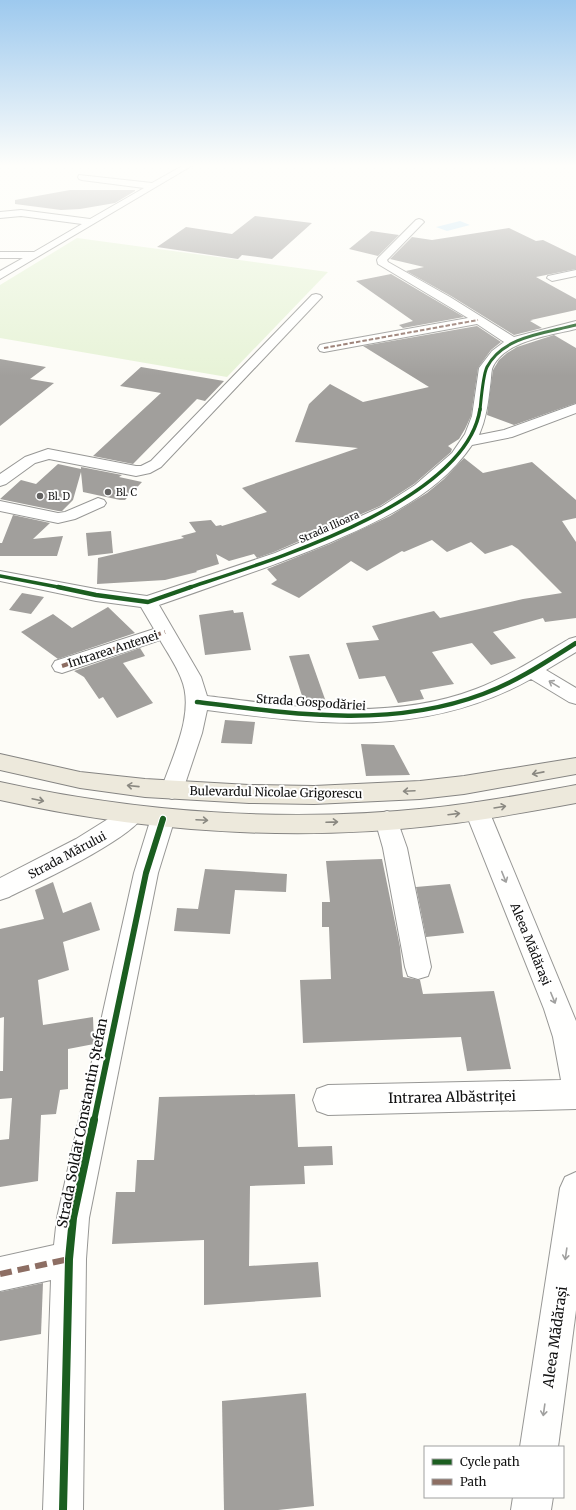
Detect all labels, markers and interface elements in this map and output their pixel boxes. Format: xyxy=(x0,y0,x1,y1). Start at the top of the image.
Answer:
place label: Bl. C xyxy=(116,486,138,499)
marker: Bl. C xyxy=(103,487,113,497)
place label: Bl. D xyxy=(48,490,71,503)
marker: Bl. D xyxy=(35,491,45,501)
street label: Strada Ilioara xyxy=(297,508,362,546)
street label: Intrarea Antenei xyxy=(66,627,160,671)
one-way arrow xyxy=(548,679,560,687)
street label: Strada Gospodăriei xyxy=(256,691,367,713)
one-way arrow xyxy=(532,769,545,777)
one-way arrow xyxy=(127,783,140,790)
street label: Bulevardul Nicolae Grigorescu xyxy=(189,783,363,801)
one-way arrow xyxy=(403,787,416,794)
one-way arrow xyxy=(31,796,44,804)
one-way arrow xyxy=(494,803,507,811)
one-way arrow xyxy=(447,810,460,818)
one-way arrow xyxy=(195,817,208,824)
one-way arrow xyxy=(325,818,338,826)
street label: Strada Mărului xyxy=(25,828,109,882)
one-way arrow xyxy=(501,871,508,883)
street label: Aleea Mădărași xyxy=(506,899,554,988)
one-way arrow xyxy=(550,991,558,1003)
street label: Strada Soldat Constantin Ștefan xyxy=(53,1017,111,1229)
street label: Intrarea Albăstriței xyxy=(388,1087,517,1107)
one-way arrow xyxy=(562,1247,570,1260)
street label: Aleea Mădărași xyxy=(539,1284,571,1390)
one-way arrow xyxy=(541,1403,548,1416)
legend xyxy=(424,1446,564,1498)
text: Cycle path xyxy=(460,1454,520,1469)
text: Path xyxy=(460,1474,486,1489)

